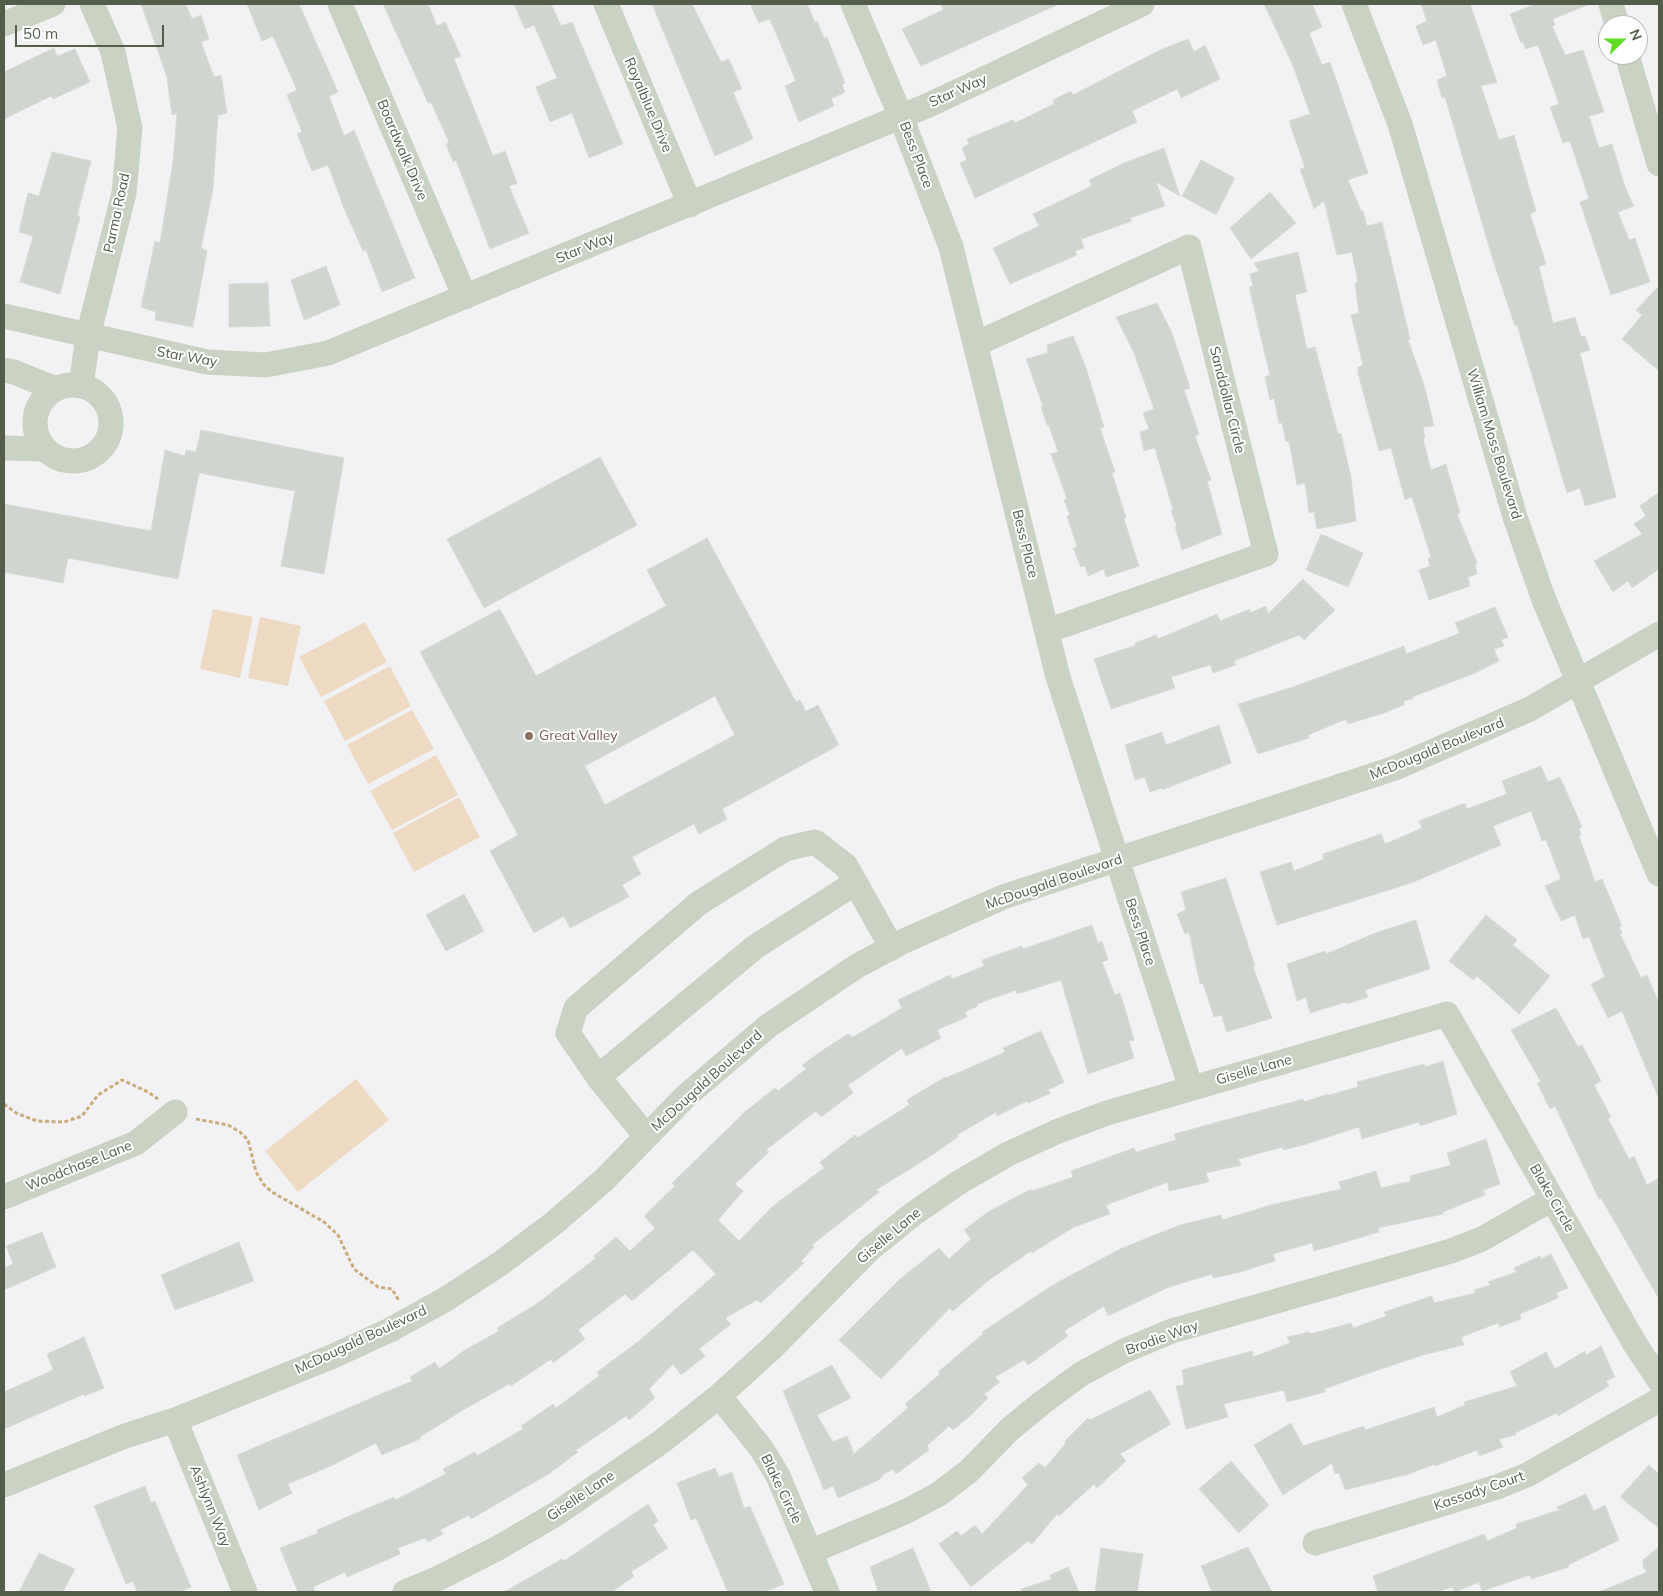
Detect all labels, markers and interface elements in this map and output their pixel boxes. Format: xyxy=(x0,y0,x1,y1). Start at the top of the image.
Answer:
scale bar xyxy=(18,15,166,47)
north arrow xyxy=(1598,15,1648,65)
text: 50 m xyxy=(23,24,58,43)
text: N xyxy=(1626,26,1646,43)
street label: Royalblue Drive xyxy=(620,55,676,155)
street label: Star Way xyxy=(927,71,989,111)
street label: Boardwalk Drive xyxy=(373,97,431,203)
street label: Bess Place xyxy=(896,119,936,191)
street label: Parma Road xyxy=(100,172,134,254)
street label: Star Way xyxy=(553,229,617,267)
street label: Star Way xyxy=(155,343,219,371)
street label: Sanddollar Circle xyxy=(1206,345,1248,455)
street label: William Moss Boulevard xyxy=(1463,367,1525,521)
street label: Bess Place xyxy=(1008,508,1042,580)
street label: McDougald Boulevard xyxy=(1367,714,1507,784)
place label: Great Valley xyxy=(539,728,618,744)
marker: Great Valley xyxy=(523,730,535,742)
street label: McDougald Boulevard xyxy=(984,851,1124,913)
street label: Bess Place xyxy=(1121,896,1159,968)
street label: McDougald Boulevard xyxy=(648,1027,766,1135)
street label: Giselle Lane xyxy=(1214,1051,1294,1089)
street label: Woodchase Lane xyxy=(24,1137,134,1195)
street label: Blake Circle xyxy=(1526,1161,1578,1235)
street label: Giselle Lane xyxy=(854,1205,924,1267)
street label: McDougald Boulevard xyxy=(293,1302,429,1378)
street label: Brodie Way xyxy=(1123,1317,1201,1359)
street label: Blake Circle xyxy=(757,1451,805,1527)
street label: Ashlynn Way xyxy=(186,1463,234,1549)
street label: Giselle Lane xyxy=(544,1467,618,1525)
street label: Kassady Court xyxy=(1432,1468,1526,1514)

